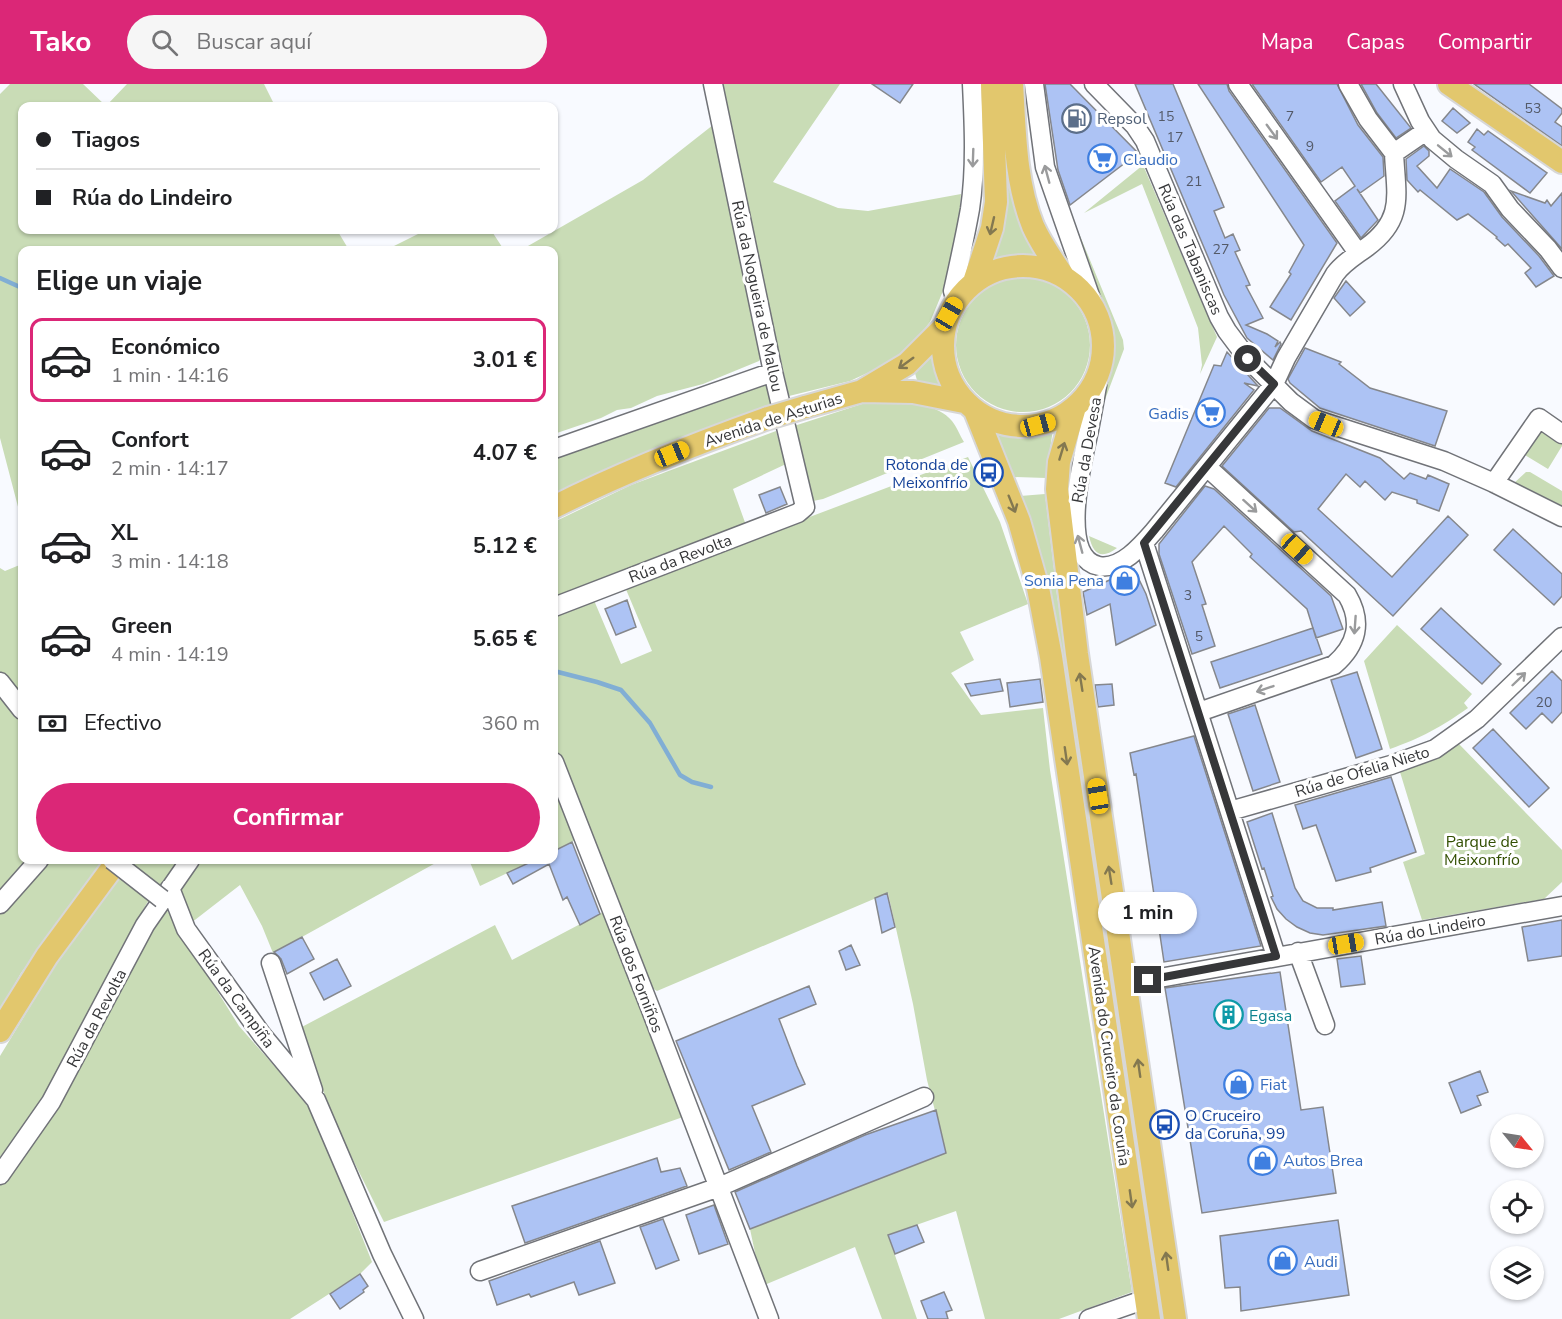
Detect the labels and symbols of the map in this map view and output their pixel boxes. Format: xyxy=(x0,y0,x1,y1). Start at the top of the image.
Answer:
house number: 53 xyxy=(1525,99,1541,118)
fuel station icon: Repsol xyxy=(1060,102,1092,134)
house number: 15 xyxy=(1158,107,1174,126)
house number: 7 xyxy=(1286,107,1294,126)
place label: Repsol xyxy=(1097,108,1147,130)
one-way arrow xyxy=(1266,123,1278,139)
house number: 17 xyxy=(1167,128,1183,147)
house number: 9 xyxy=(1306,137,1314,156)
supermarket icon: Claudio xyxy=(1086,143,1118,175)
one-way arrow xyxy=(1436,144,1452,157)
one-way arrow xyxy=(968,147,979,167)
place label: Claudio xyxy=(1123,149,1178,171)
one-way arrow xyxy=(1041,165,1052,184)
house number: 21 xyxy=(1186,172,1202,191)
street label: Rúa das Tabaniscas xyxy=(1152,180,1228,318)
street label: Rúa da Nogueira de Mallou xyxy=(726,198,788,394)
one-way arrow xyxy=(985,216,997,235)
house number: 27 xyxy=(1213,240,1229,259)
car xyxy=(932,294,966,334)
route start xyxy=(1234,345,1261,372)
one-way arrow xyxy=(899,357,915,369)
street label: Avenida de Asturias xyxy=(701,387,845,453)
street label: Rúa da Devesa xyxy=(1067,395,1107,505)
supermarket icon: Gadis xyxy=(1194,397,1226,429)
place label: Gadis xyxy=(1148,403,1189,425)
car xyxy=(1306,409,1346,439)
car xyxy=(1018,412,1058,438)
car xyxy=(652,439,692,469)
one-way arrow xyxy=(1057,442,1068,461)
place label: Rotonda de Meixonfrío xyxy=(885,454,968,494)
bus stop icon: Rotonda de Meixonfrío xyxy=(973,457,1005,489)
one-way arrow xyxy=(1007,495,1018,513)
one-way arrow xyxy=(1242,499,1257,513)
street label: Rúa da Revolta xyxy=(626,529,735,589)
car xyxy=(1278,530,1316,568)
one-way arrow xyxy=(1073,535,1085,554)
shop icon: Sonia Pena xyxy=(1109,564,1141,596)
place label: Sonia Pena xyxy=(1024,570,1104,592)
house number: 3 xyxy=(1184,586,1192,605)
one-way arrow xyxy=(1350,615,1361,634)
house number: 5 xyxy=(1195,627,1203,646)
one-way arrow xyxy=(1511,671,1526,686)
one-way arrow xyxy=(1075,673,1086,693)
one-way arrow xyxy=(1257,685,1275,696)
house number: 20 xyxy=(1536,693,1552,712)
street label: Rúa de Ofelia Nieto xyxy=(1292,741,1432,803)
one-way arrow xyxy=(1061,746,1072,766)
car xyxy=(1086,777,1110,815)
park label: Parque de Meixonfrío xyxy=(1444,831,1520,871)
one-way arrow xyxy=(1104,866,1115,886)
callout: 1 min xyxy=(1098,893,1198,935)
street label: Rúa do Lindeiro xyxy=(1373,909,1487,951)
street label: Rúa dos Forniños xyxy=(604,913,669,1036)
car xyxy=(1327,932,1365,956)
street label: Rúa da Campiña xyxy=(193,945,280,1053)
street label: Avenida do Cruceiro da Coruña xyxy=(1083,945,1135,1167)
street label: Rúa da Revolta xyxy=(62,965,132,1072)
route end xyxy=(1134,966,1161,993)
building icon: Egasa xyxy=(1212,999,1244,1031)
place label: Egasa xyxy=(1249,1005,1292,1027)
one-way arrow xyxy=(1133,1059,1144,1079)
shop icon: Fiat xyxy=(1223,1068,1255,1100)
place label: Fiat xyxy=(1260,1074,1287,1096)
place label: O Cruceiro da Coruña, 99 xyxy=(1185,1105,1285,1145)
bus stop icon: O Cruceiro da Coruña, 99 xyxy=(1148,1108,1180,1140)
north arrow xyxy=(1490,1114,1544,1168)
shop icon: Autos Brea xyxy=(1246,1144,1278,1176)
place label: Autos Brea xyxy=(1283,1150,1363,1172)
one-way arrow xyxy=(1126,1188,1137,1208)
shop icon: Audi xyxy=(1267,1245,1299,1277)
place label: Audi xyxy=(1304,1251,1338,1273)
one-way arrow xyxy=(1161,1252,1172,1272)

